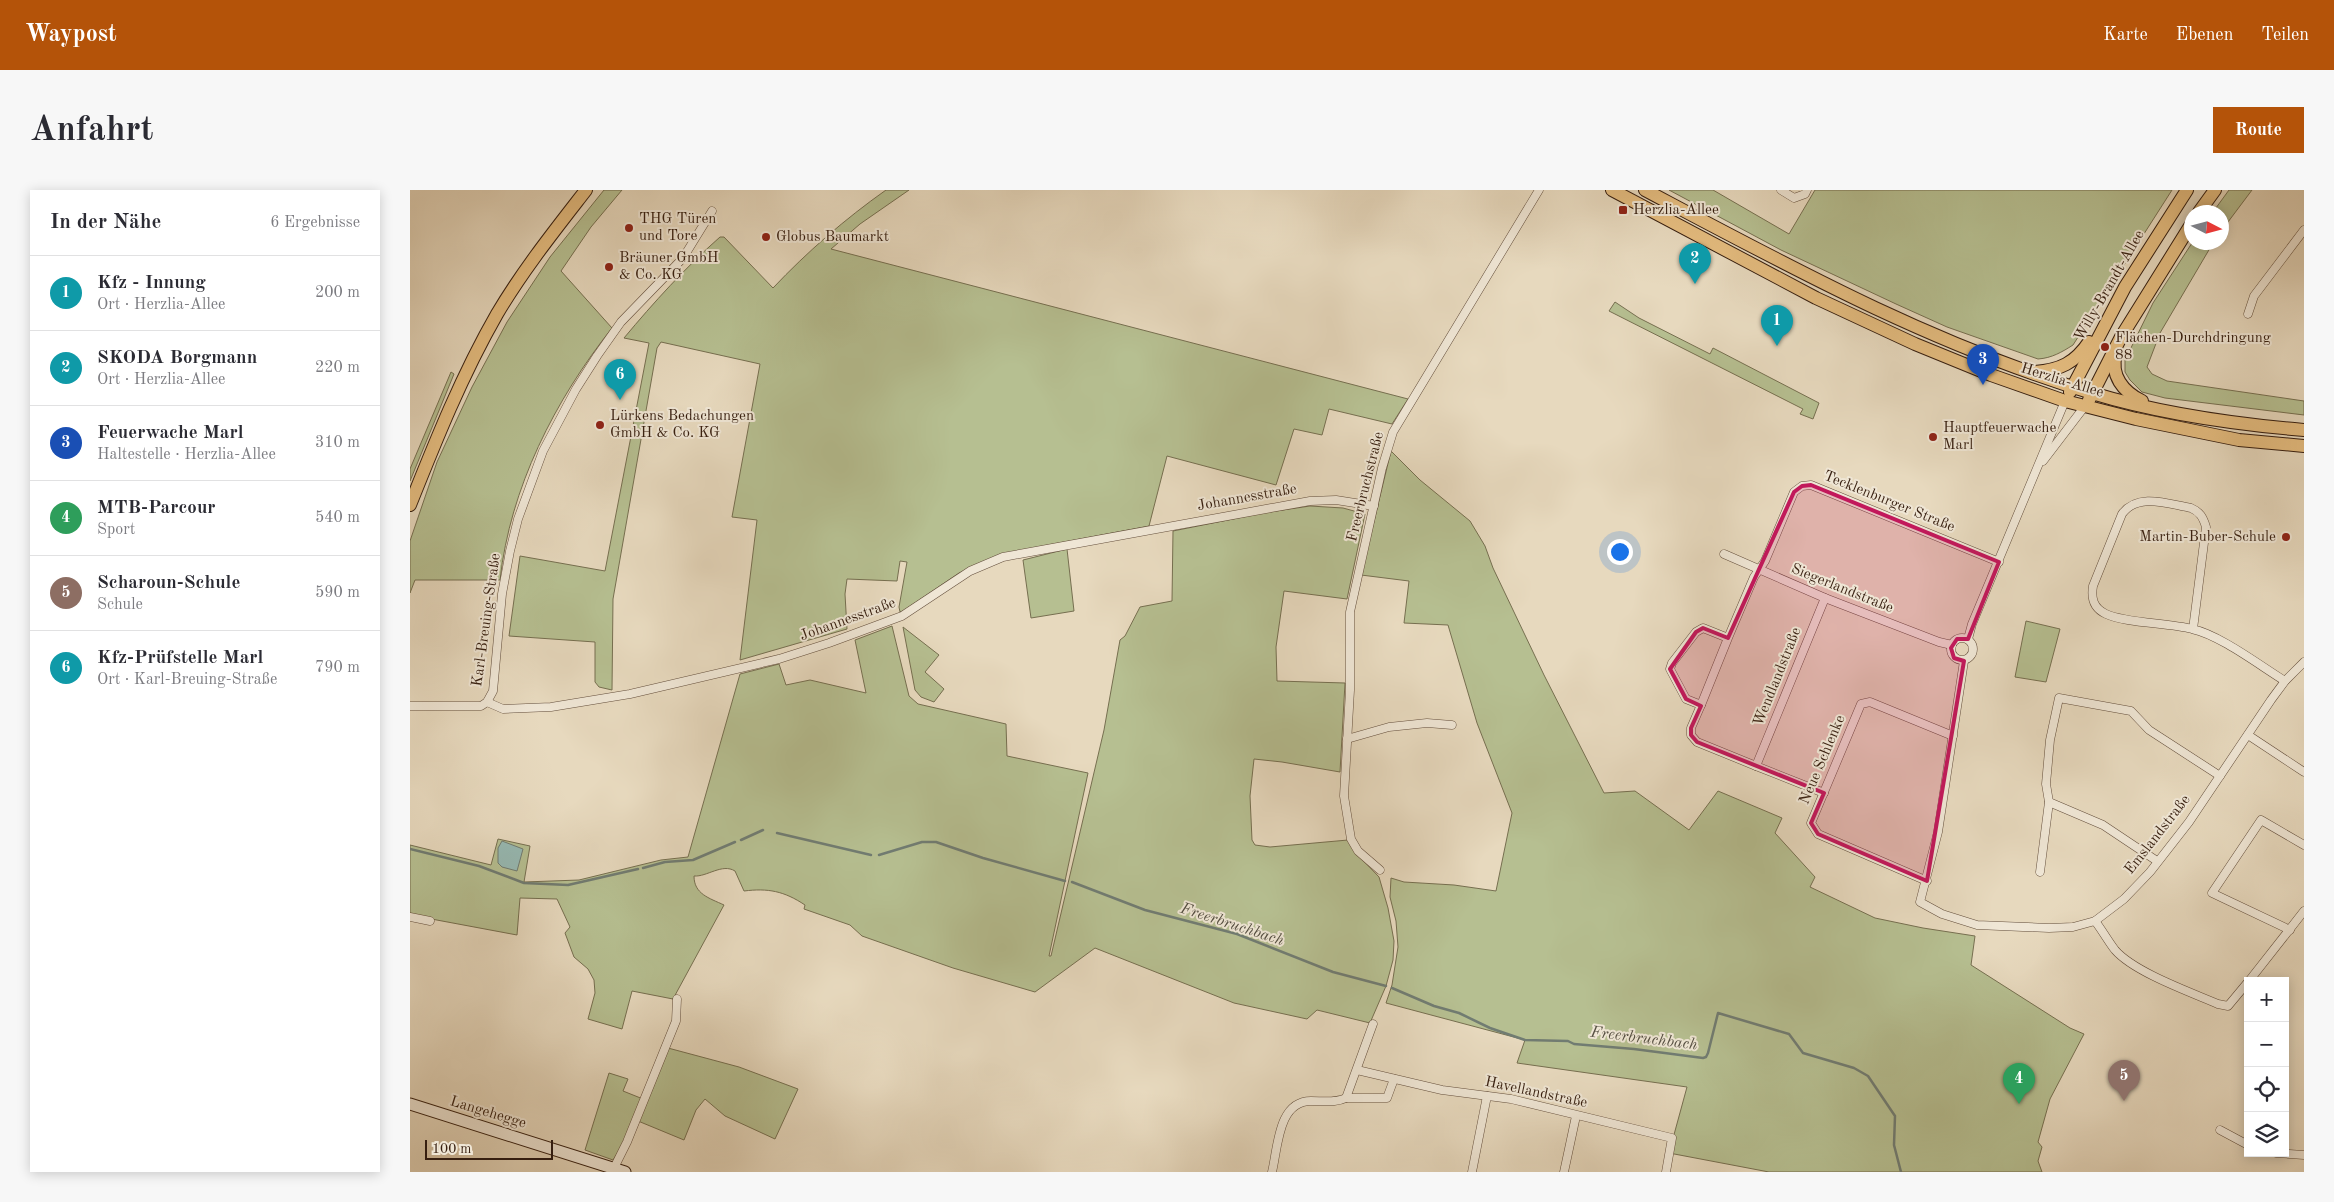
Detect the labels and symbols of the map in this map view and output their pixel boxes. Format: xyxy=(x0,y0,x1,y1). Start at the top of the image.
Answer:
place label: Herzlia-Allee xyxy=(1633,203,1719,218)
marker: Herzlia-Allee xyxy=(1617,204,1629,216)
north arrow xyxy=(2184,205,2229,250)
place label: THG Türen und Tore xyxy=(639,212,716,244)
marker: THG Türen und Tore xyxy=(623,222,635,234)
street label: Willy-Brandt-Allee xyxy=(2072,228,2148,344)
place label: Globus Baumarkt xyxy=(776,230,889,245)
marker: Globus Baumarkt xyxy=(760,231,772,243)
pin: 2 xyxy=(1679,243,1711,284)
place label: Bräuner GmbH & Co. KG xyxy=(619,251,719,283)
marker: Bräuner GmbH & Co. KG xyxy=(603,261,615,273)
pin: 1 xyxy=(1761,305,1793,346)
place label: Flächen-Durchdringung 88 xyxy=(2115,331,2271,363)
marker: Flächen-Durchdringung 88 xyxy=(2099,341,2111,353)
pin: 3 xyxy=(1967,344,1999,385)
pin: 6 xyxy=(604,359,636,400)
street label: Herzlia-Allee xyxy=(2019,361,2105,401)
place label: Lürkens Bedachungen GmbH & Co. KG xyxy=(610,409,754,441)
marker: Lürkens Bedachungen GmbH & Co. KG xyxy=(594,419,606,431)
place label: Hauptfeuerwache Marl xyxy=(1943,421,2056,453)
street label: Freerbruchstraße xyxy=(1345,430,1387,544)
marker: Hauptfeuerwache Marl xyxy=(1927,431,1939,443)
street label: Tecklenburger Straße xyxy=(1821,469,1957,535)
street label: Johannesstraße xyxy=(1196,482,1298,514)
place label: Martin-Buber-Schule xyxy=(2139,530,2276,545)
marker: Martin-Buber-Schule xyxy=(2280,531,2292,543)
your location xyxy=(1607,539,1633,565)
street label: Karl-Breuing-Straße xyxy=(470,552,504,688)
street label: Siegerlandstraße xyxy=(1789,562,1895,616)
street label: Johannesstraße xyxy=(798,596,898,644)
street label: Wendlandstraße xyxy=(1751,625,1805,728)
street label: Neue Schlenke xyxy=(1797,713,1849,807)
street label: Emslandstraße xyxy=(2122,792,2194,878)
water label: Freerbruchbach xyxy=(1177,900,1286,949)
water label: Freerbruchbach xyxy=(1589,1024,1698,1054)
pin: 5 xyxy=(2108,1060,2140,1101)
pin: 4 xyxy=(2003,1063,2035,1104)
street label: Havellandstraße xyxy=(1483,1075,1589,1111)
street label: Langehegge xyxy=(448,1094,528,1132)
scale bar xyxy=(425,1137,552,1160)

